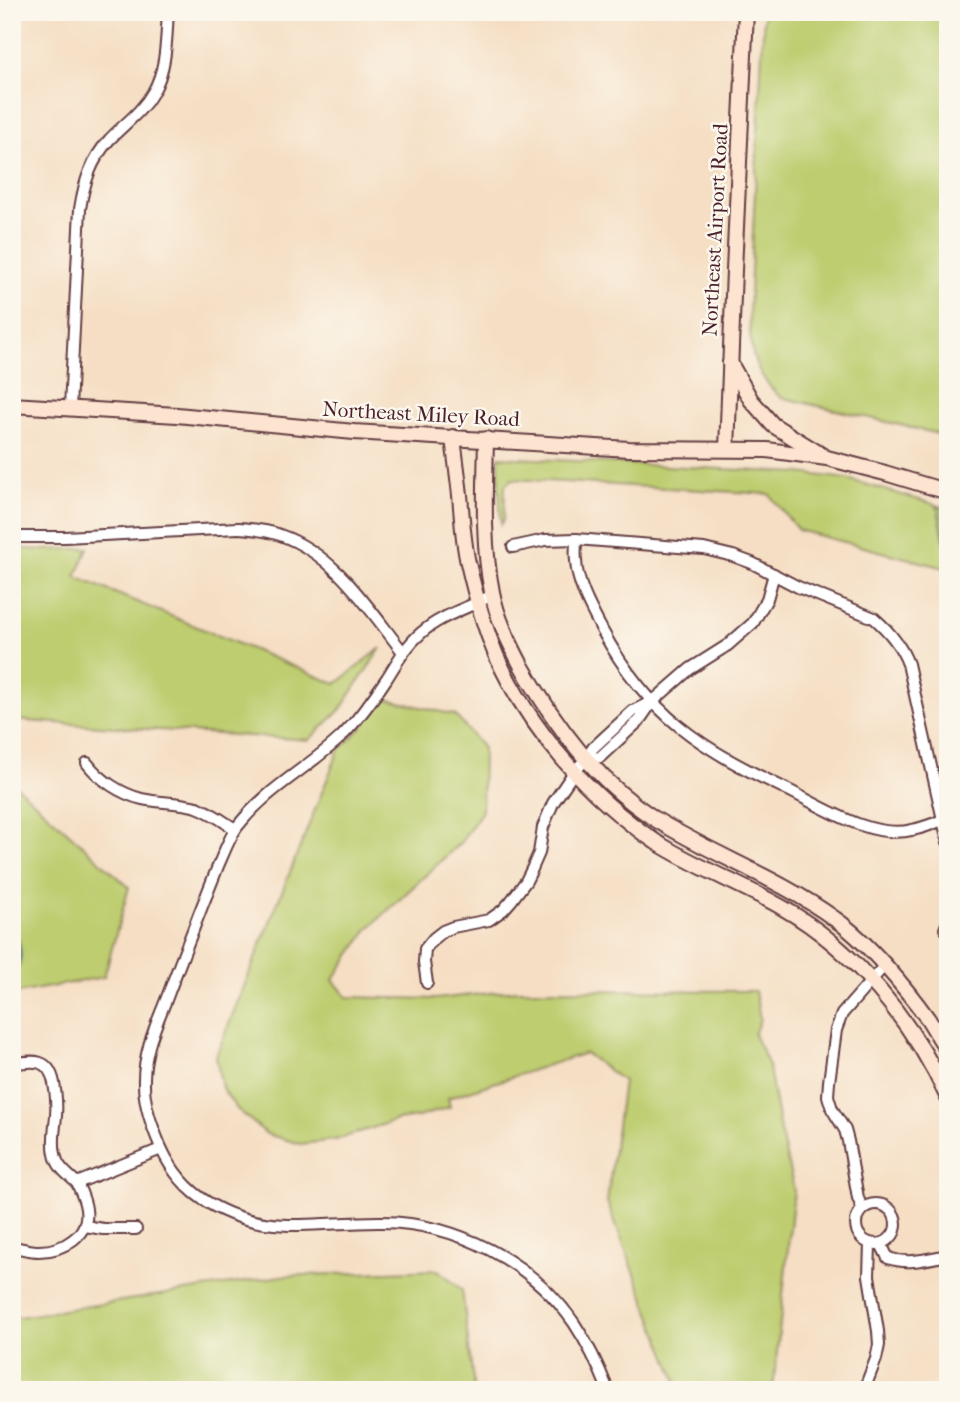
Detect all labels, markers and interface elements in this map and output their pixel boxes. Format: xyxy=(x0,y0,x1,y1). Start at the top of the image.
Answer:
street label: Northeast Airport Road xyxy=(697,122,733,337)
street label: Northeast Miley Road xyxy=(322,397,521,431)

